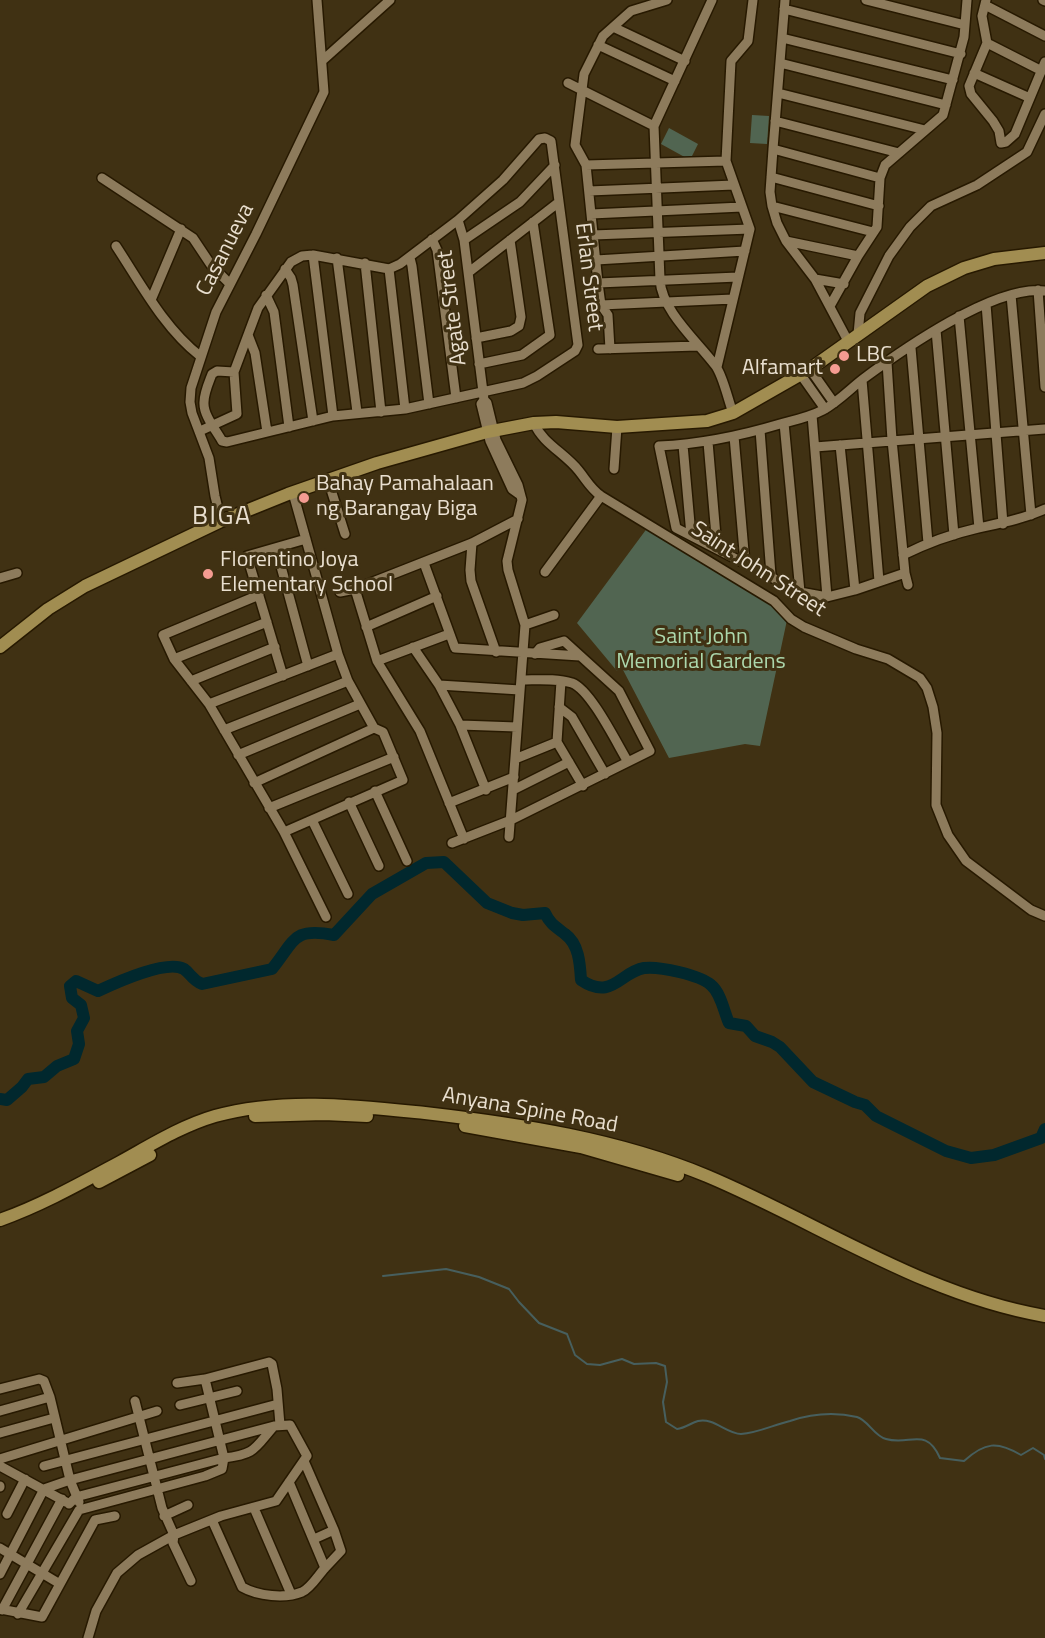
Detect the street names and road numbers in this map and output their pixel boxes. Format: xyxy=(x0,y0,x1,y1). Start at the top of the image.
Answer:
street label: Casanueva xyxy=(192,199,260,301)
street label: Erlan Street xyxy=(568,221,608,333)
street label: Agate Street xyxy=(433,249,473,367)
street label: Saint John Street xyxy=(686,517,830,623)
street label: Anyana Spine Road xyxy=(440,1083,620,1139)

